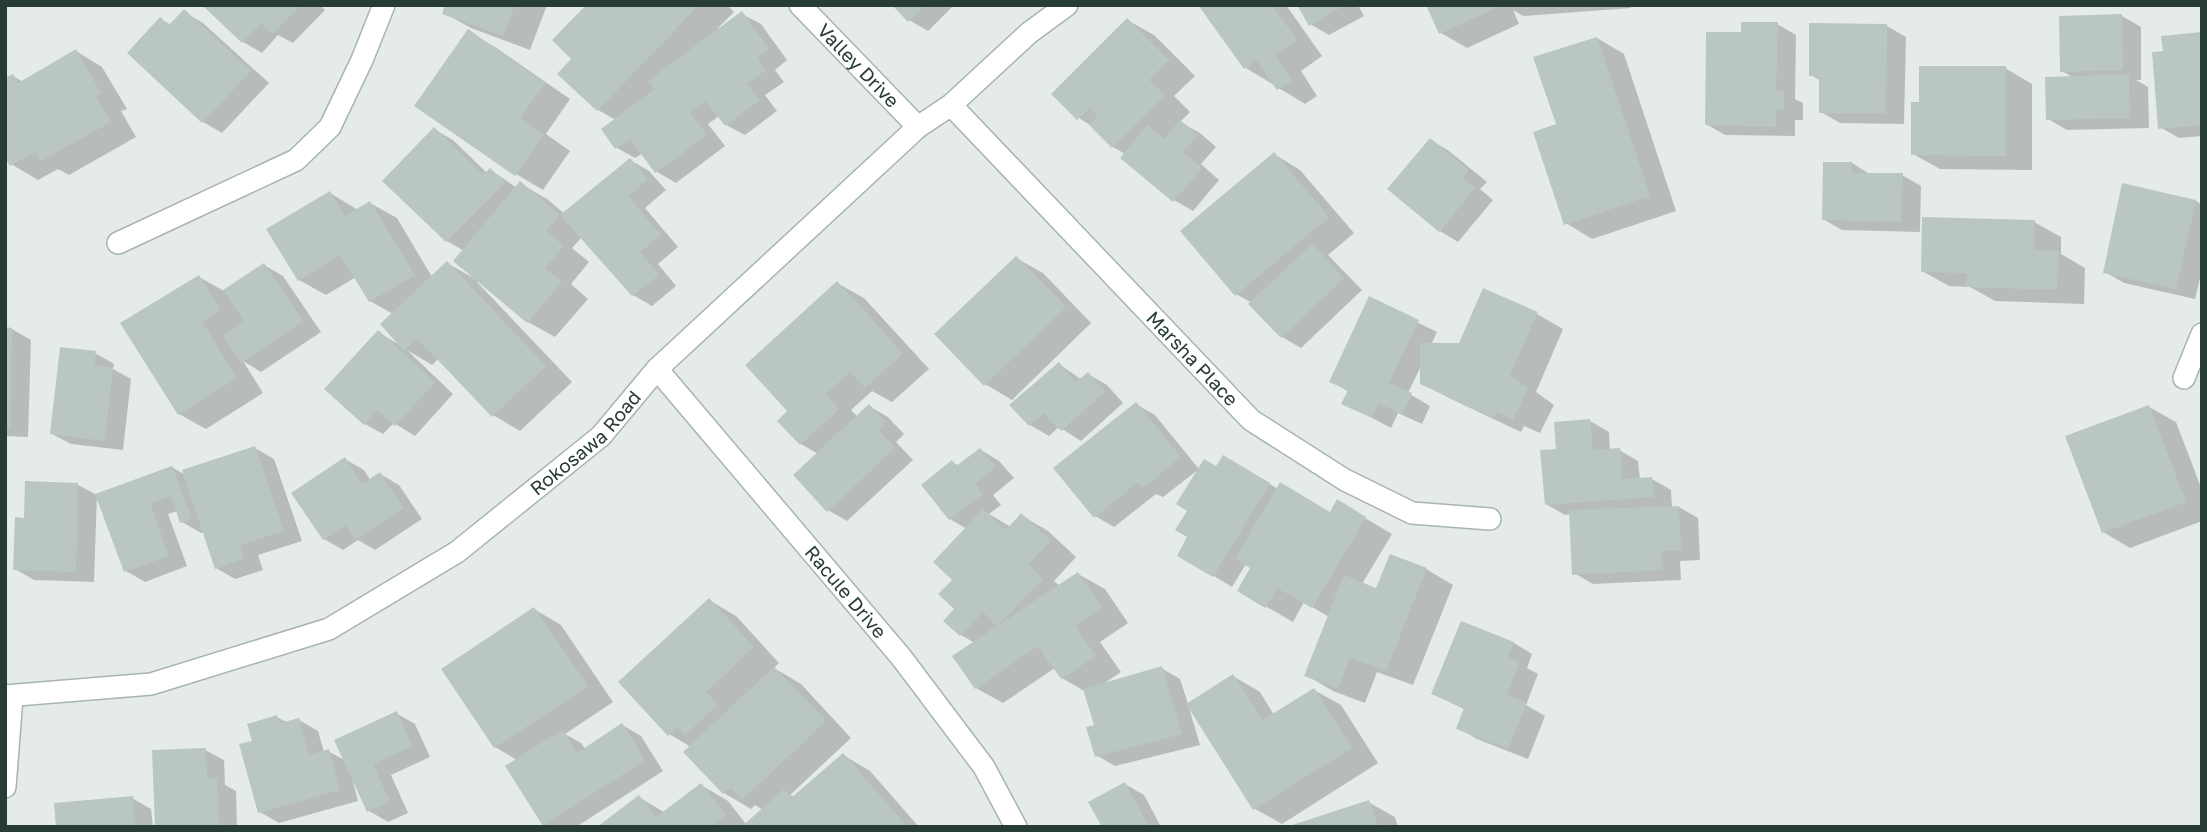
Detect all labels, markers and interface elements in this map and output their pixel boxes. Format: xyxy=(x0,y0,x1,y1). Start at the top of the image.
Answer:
street label: Valley Drive xyxy=(813,18,904,112)
street label: Marsha Place xyxy=(1142,306,1243,410)
street label: Rokosawa Road xyxy=(525,386,645,500)
street label: Racule Drive xyxy=(800,540,892,642)

